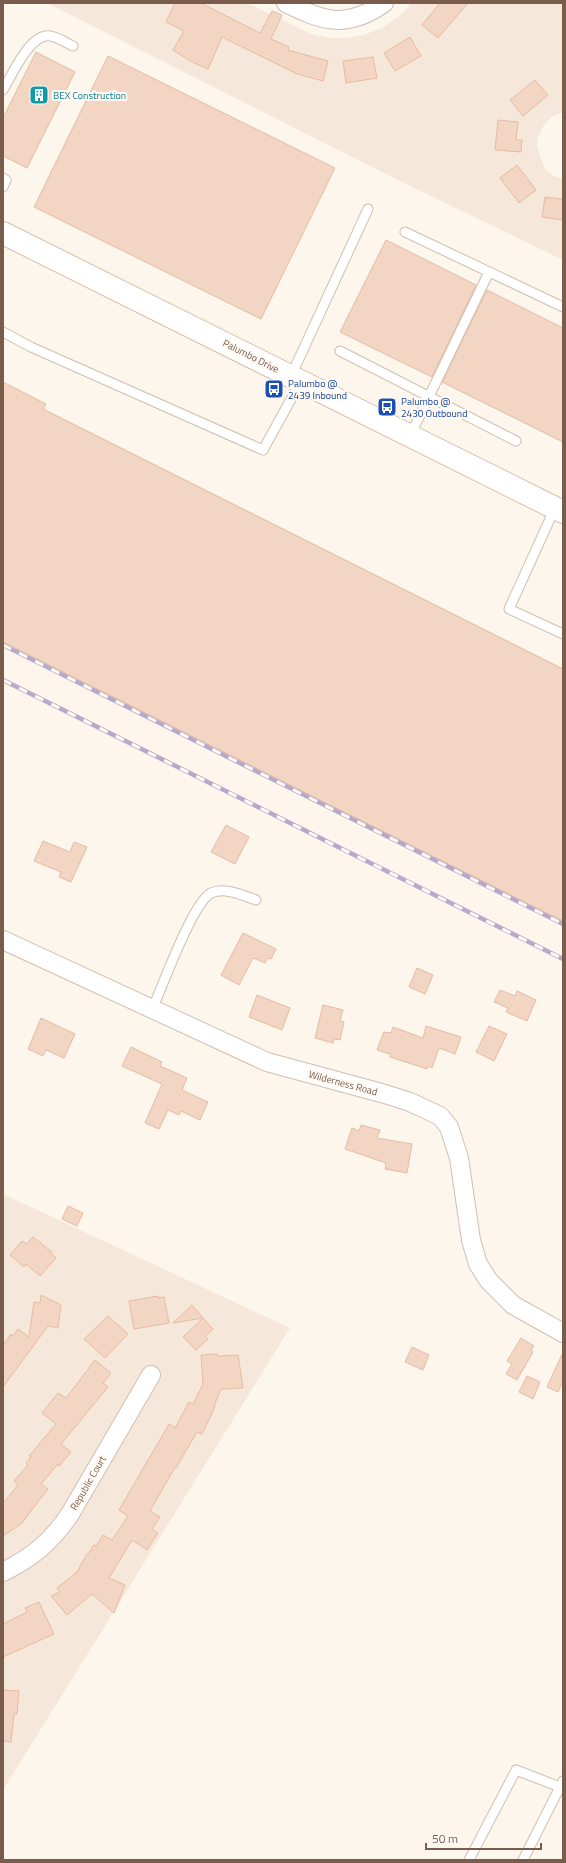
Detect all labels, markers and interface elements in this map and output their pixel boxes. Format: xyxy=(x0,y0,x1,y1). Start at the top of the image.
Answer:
building icon: BEX Construction xyxy=(28,84,50,106)
place label: BEX Construction xyxy=(53,88,126,103)
street label: Palumbo Drive xyxy=(220,335,282,377)
place label: Palumbo @ 2439 Inbound xyxy=(288,376,347,403)
bus stop icon: Palumbo @ 2439 Inbound xyxy=(263,378,285,400)
place label: Palumbo @ 2430 Outbound xyxy=(401,394,468,421)
bus stop icon: Palumbo @ 2430 Outbound xyxy=(376,396,398,418)
street label: Wilderness Road xyxy=(307,1067,379,1099)
street label: Republic Court xyxy=(66,1452,110,1513)
scale bar xyxy=(426,1825,541,1851)
text: 50 m xyxy=(432,1829,458,1848)

